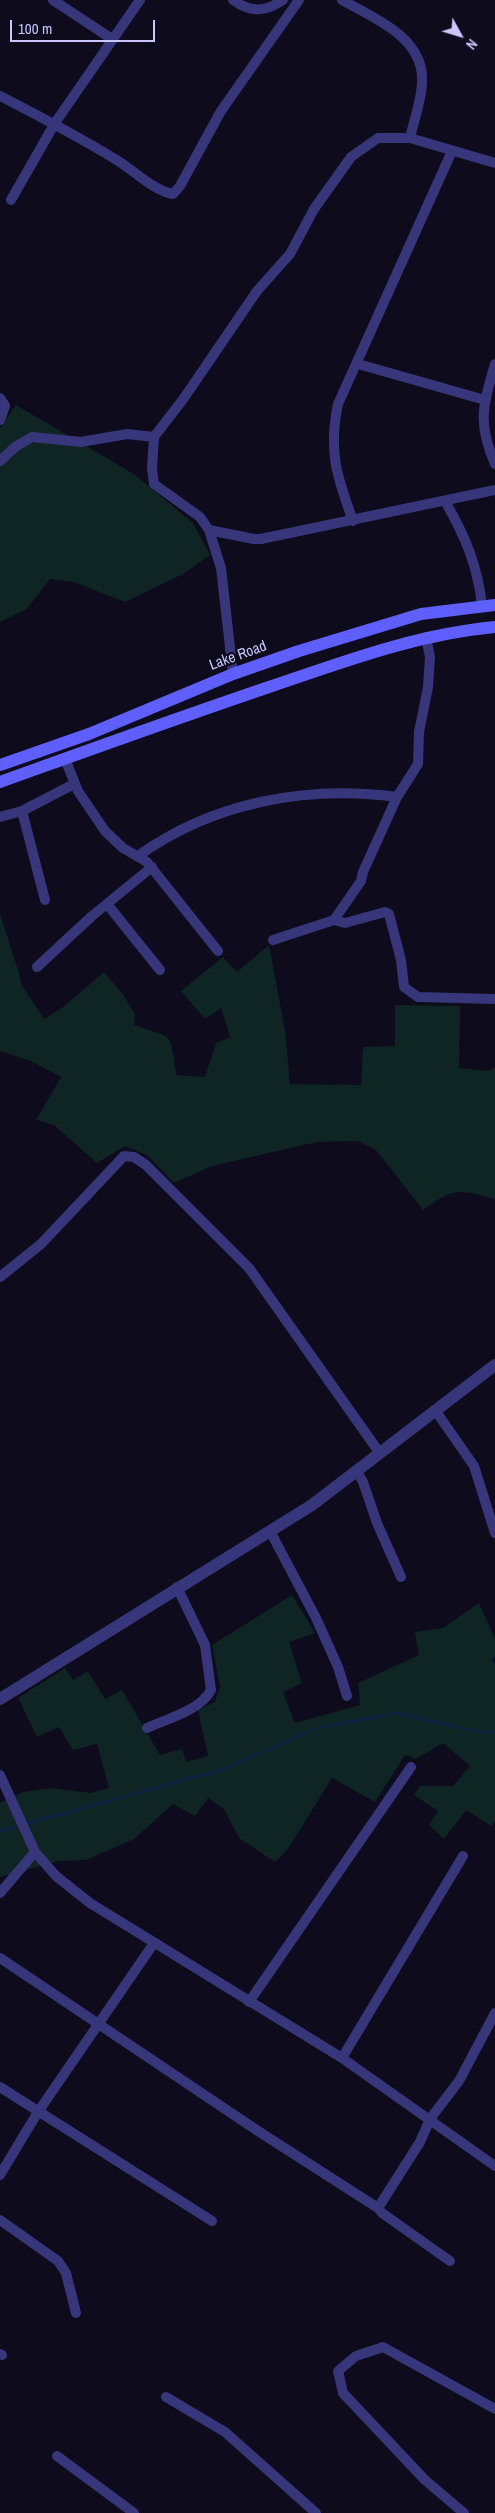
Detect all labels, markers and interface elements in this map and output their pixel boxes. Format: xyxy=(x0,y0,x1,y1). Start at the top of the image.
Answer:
scale bar xyxy=(12,10,158,42)
north arrow xyxy=(435,10,485,60)
text: 100 m xyxy=(18,18,52,39)
text: N xyxy=(462,36,481,53)
street label: Lake Road xyxy=(207,637,269,675)

